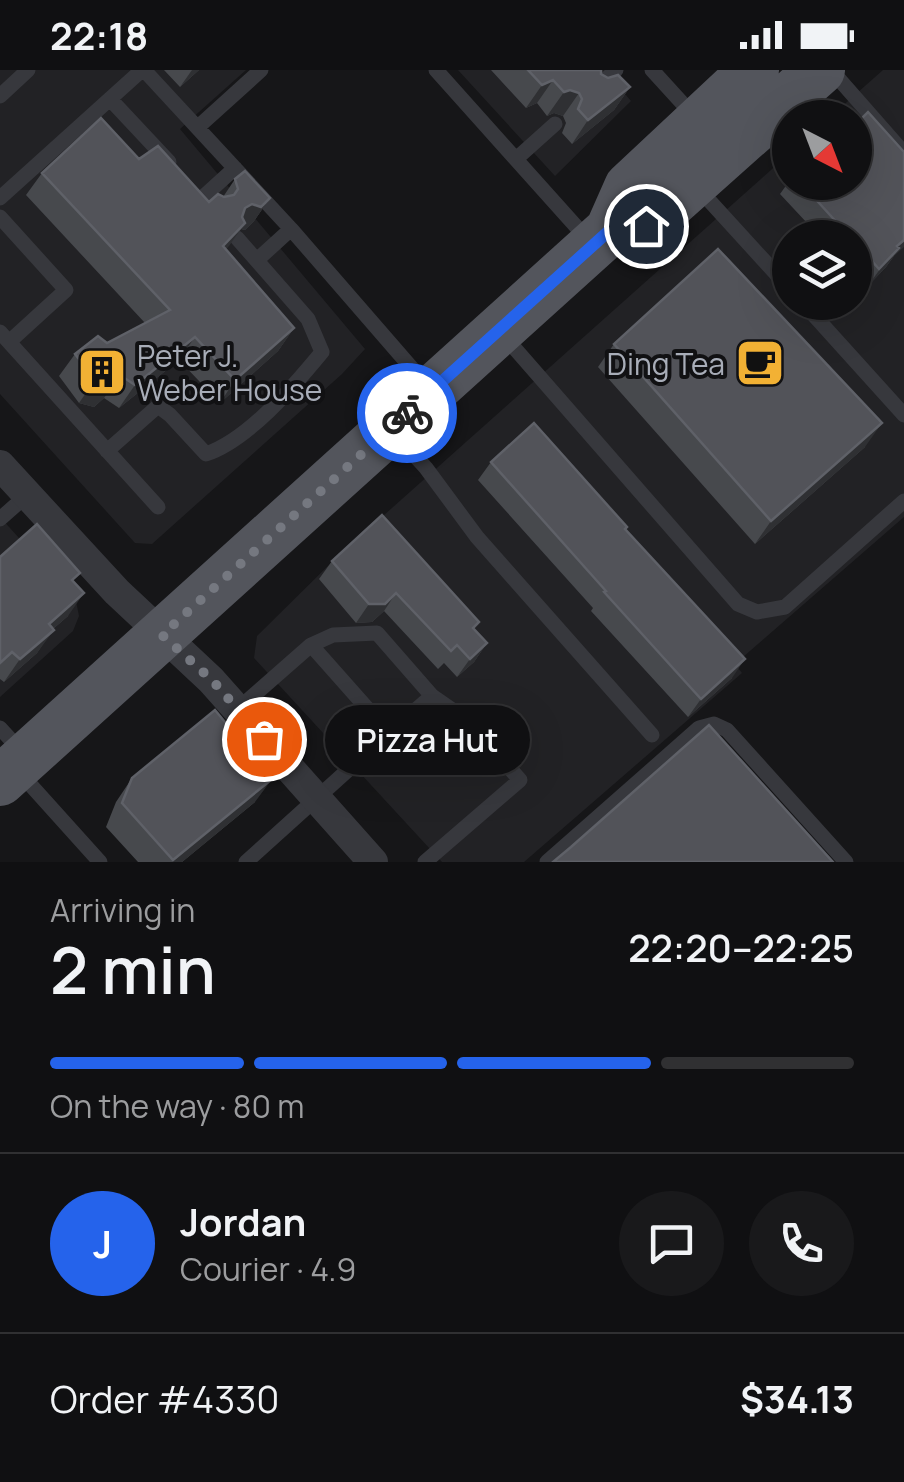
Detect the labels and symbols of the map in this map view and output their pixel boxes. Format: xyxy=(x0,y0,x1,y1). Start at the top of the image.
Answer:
north arrow xyxy=(772,100,872,200)
pin xyxy=(604,184,689,269)
place label: Peter J. Weber House xyxy=(137,335,322,410)
cafe icon: Ding Tea xyxy=(734,337,786,389)
place label: Ding Tea xyxy=(607,343,725,384)
building icon: Peter J. Weber House xyxy=(76,346,128,398)
courier xyxy=(357,363,457,463)
pin xyxy=(222,697,307,782)
callout: Pizza Hut xyxy=(324,704,529,774)

